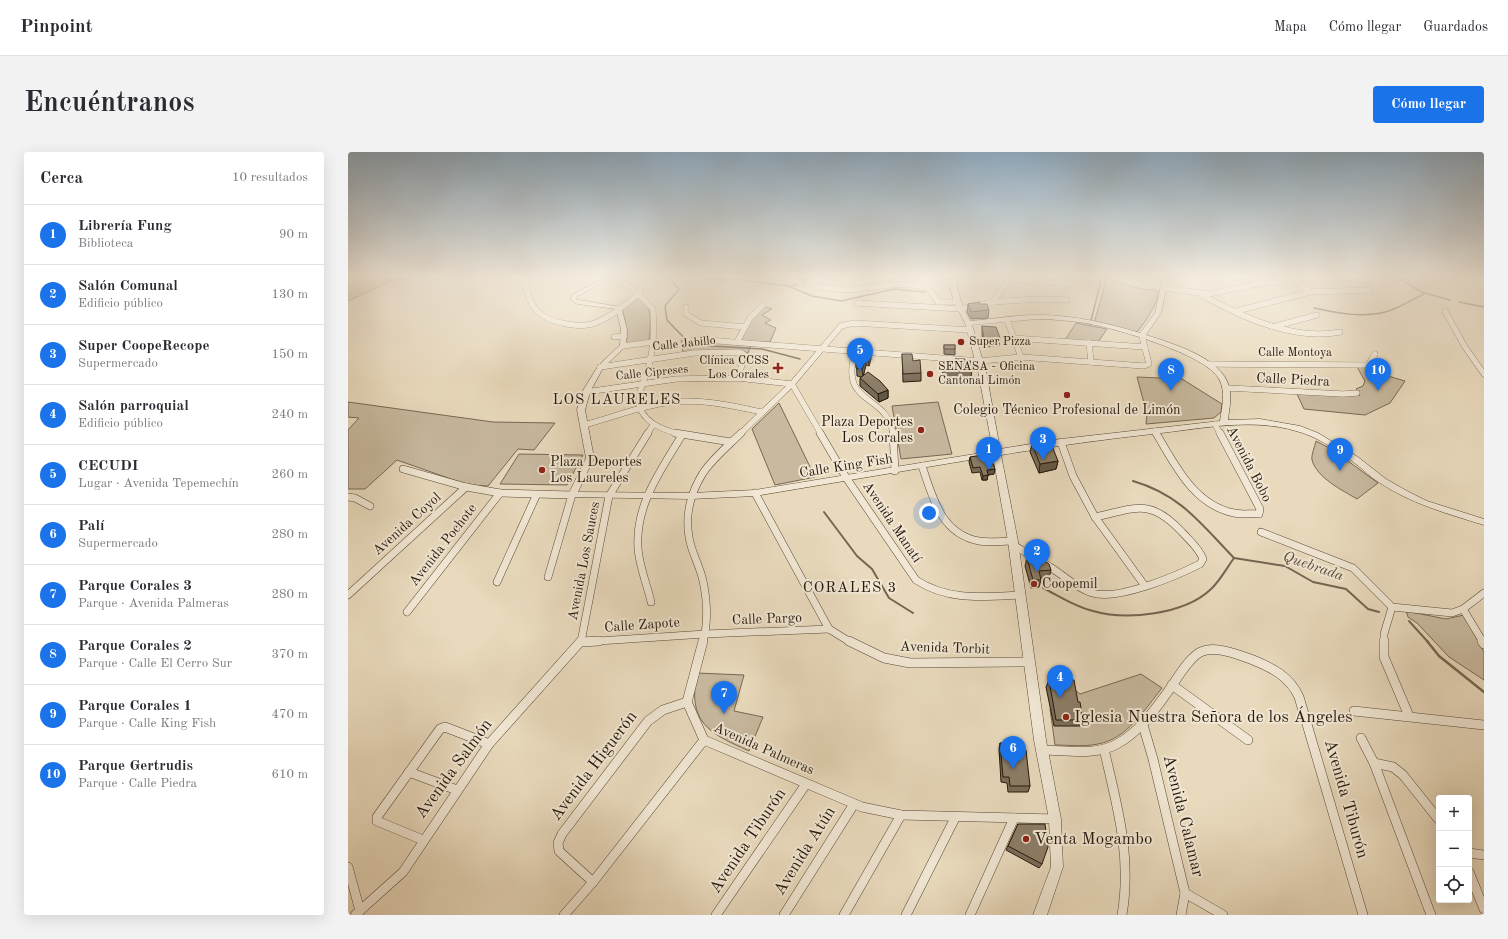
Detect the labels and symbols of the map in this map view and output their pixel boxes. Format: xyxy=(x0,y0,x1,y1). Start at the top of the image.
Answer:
street label: Calle Jabillo xyxy=(652,335,716,353)
place label: Super Pizza xyxy=(969,336,1031,348)
marker: Super Pizza xyxy=(956,337,966,347)
pin: 5 xyxy=(847,338,873,371)
street label: Calle Montoya xyxy=(1258,347,1332,359)
place label: Clínica CCSS Los Corales xyxy=(699,355,769,381)
pin: 8 xyxy=(1158,358,1184,391)
pin: 10 xyxy=(1365,358,1391,391)
place label: SENASA - Oficina Cantonal Limón xyxy=(938,361,1035,387)
marker: Clínica CCSS Los Corales xyxy=(772,362,784,374)
street label: Calle Cipreses xyxy=(615,363,689,383)
marker: SENASA - Oficina Cantonal Limón xyxy=(925,369,935,379)
street label: Calle Piedra xyxy=(1256,371,1330,389)
marker: Colegio Técnico Profesional de Limón xyxy=(1062,390,1072,400)
district label: LOS LAURELES xyxy=(553,393,681,408)
place label: Colegio Técnico Profesional de Limón xyxy=(953,403,1181,417)
place label: Plaza Deportes Los Corales xyxy=(821,415,913,445)
street label: Avenida Bobo xyxy=(1224,424,1274,504)
marker: Plaza Deportes Los Corales xyxy=(916,425,926,435)
pin: 3 xyxy=(1030,427,1056,460)
pin: 1 xyxy=(976,437,1002,470)
pin: 9 xyxy=(1327,438,1353,471)
street label: Calle King Fish xyxy=(798,452,894,480)
place label: Plaza Deportes Los Laureles xyxy=(550,455,642,485)
marker: Plaza Deportes Los Laureles xyxy=(537,465,547,475)
street label: Avenida Manatí xyxy=(860,479,924,565)
street label: Avenida Coyol xyxy=(370,490,444,558)
street label: Avenida Pochote xyxy=(407,501,479,589)
street label: Avenida Los Sauces xyxy=(566,501,602,621)
your location xyxy=(919,503,939,523)
pin: 2 xyxy=(1024,539,1050,572)
water label: Quebrada xyxy=(1281,550,1345,584)
place label: Coopemil xyxy=(1042,577,1098,591)
marker: Coopemil xyxy=(1029,579,1039,589)
district label: CORALES 3 xyxy=(803,581,897,596)
street label: Calle Pargo xyxy=(732,611,802,627)
street label: Calle Zapote xyxy=(604,615,680,635)
street label: Avenida Torbit xyxy=(900,639,990,657)
pin: 4 xyxy=(1047,665,1073,698)
pin: 7 xyxy=(711,681,737,714)
place label: Iglesia Nuestra Señora de los Ángeles xyxy=(1074,706,1353,726)
street label: Avenida Higuerón xyxy=(547,708,641,824)
marker: Iglesia Nuestra Señora de los Ángeles xyxy=(1061,712,1071,722)
street label: Avenida Salmón xyxy=(412,716,496,822)
street label: Avenida Palmeras xyxy=(712,721,816,777)
pin: 6 xyxy=(1000,736,1026,769)
street label: Avenida Tiburón xyxy=(1321,738,1371,860)
street label: Avenida Calamar xyxy=(1160,753,1206,879)
street label: Avenida Tiburón xyxy=(707,785,789,897)
street label: Avenida Atún xyxy=(771,804,839,898)
place label: Venta Mogambo xyxy=(1034,831,1153,848)
marker: Venta Mogambo xyxy=(1021,834,1031,844)

